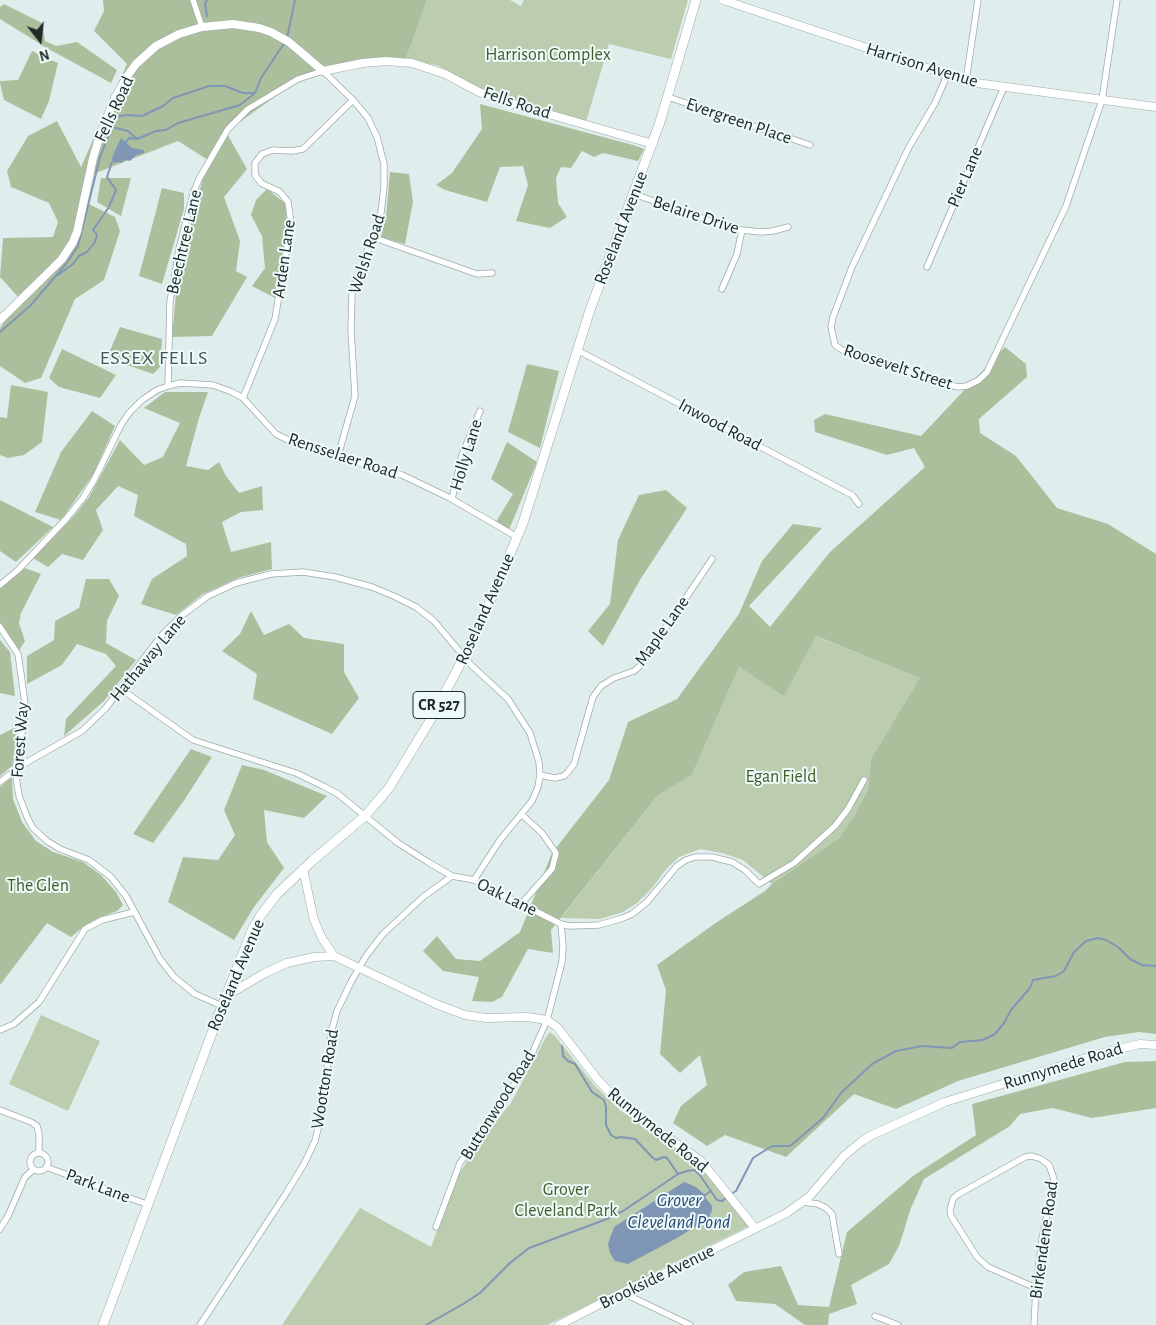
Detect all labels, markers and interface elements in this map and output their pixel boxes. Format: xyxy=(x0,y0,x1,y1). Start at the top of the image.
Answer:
north arrow xyxy=(15,15,65,65)
street label: Harrison Avenue xyxy=(863,38,981,92)
park label: Harrison Complex xyxy=(485,44,611,66)
text: N xyxy=(38,46,51,62)
street label: Fells Road xyxy=(89,73,139,145)
street label: Fells Road xyxy=(480,82,554,124)
street label: Evergreen Place xyxy=(683,93,795,149)
street label: Pier Lane xyxy=(943,143,987,211)
street label: Roseland Avenue xyxy=(589,168,653,288)
street label: Beechtree Lane xyxy=(161,188,207,296)
street label: Belaire Drive xyxy=(650,191,742,239)
street label: Welsh Road xyxy=(344,211,390,297)
street label: Arden Lane xyxy=(268,218,300,300)
street label: Roosevelt Street xyxy=(841,339,955,395)
district label: ESSEX FELLS xyxy=(98,346,210,370)
street label: Inwood Road xyxy=(675,394,765,456)
street label: Holly Lane xyxy=(445,417,487,493)
street label: Rensselaer Road xyxy=(285,428,401,484)
street label: Roseland Avenue xyxy=(451,550,519,668)
street label: Maple Lane xyxy=(630,592,694,670)
street label: Hathaway Lane xyxy=(105,610,191,706)
road number: CR 527 xyxy=(413,692,465,718)
street label: Forest Way xyxy=(7,701,33,779)
park label: Egan Field xyxy=(745,766,817,788)
street label: Oak Lane xyxy=(473,873,541,921)
park label: The Glen xyxy=(7,875,69,897)
street label: Roseland Avenue xyxy=(203,916,269,1034)
street label: Wootton Road xyxy=(306,1027,344,1131)
street label: Runnymede Road xyxy=(1001,1038,1125,1094)
street label: Buttonwood Road xyxy=(456,1046,540,1164)
street label: Runnymede Road xyxy=(603,1083,713,1177)
street label: Park Lane xyxy=(63,1164,133,1208)
park label: Grover Cleveland Park xyxy=(515,1179,617,1222)
street label: Birkendene Road xyxy=(1025,1179,1063,1301)
water label: Grover Cleveland Pond xyxy=(628,1189,730,1233)
street label: Brookside Avenue xyxy=(596,1240,718,1314)

